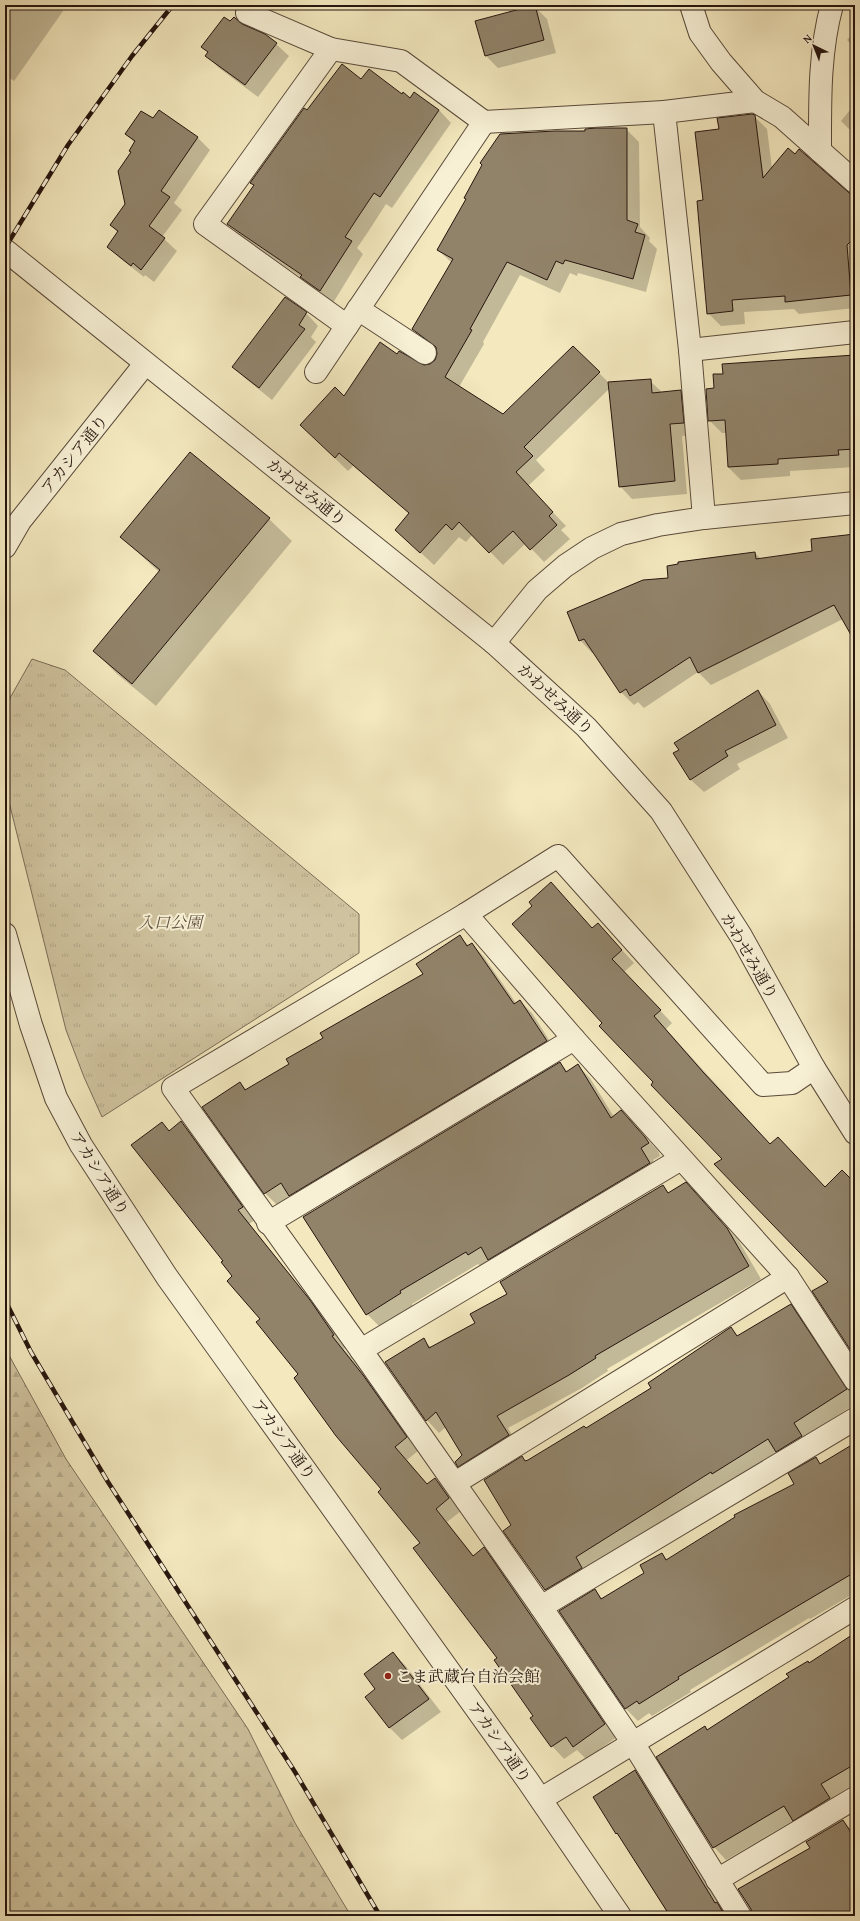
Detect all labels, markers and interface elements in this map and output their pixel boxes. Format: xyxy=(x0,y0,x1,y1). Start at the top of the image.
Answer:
north arrow xyxy=(794,26,834,66)
text: N xyxy=(799,30,816,47)
street label: アカシア通り xyxy=(35,409,113,499)
street label: かわせみ通り xyxy=(262,452,352,532)
street label: かわせみ通り xyxy=(513,657,599,741)
street label: かわせみ通り xyxy=(716,908,784,1004)
park label: 入口公園 xyxy=(138,910,205,934)
street label: アカシア通り xyxy=(64,1126,136,1220)
street label: アカシア通り xyxy=(246,1393,322,1485)
place label: こま武蔵台自治会館 xyxy=(396,1664,540,1688)
marker: こま武蔵台自治会館 xyxy=(383,1671,393,1681)
street label: アカシア通り xyxy=(463,1696,537,1788)

